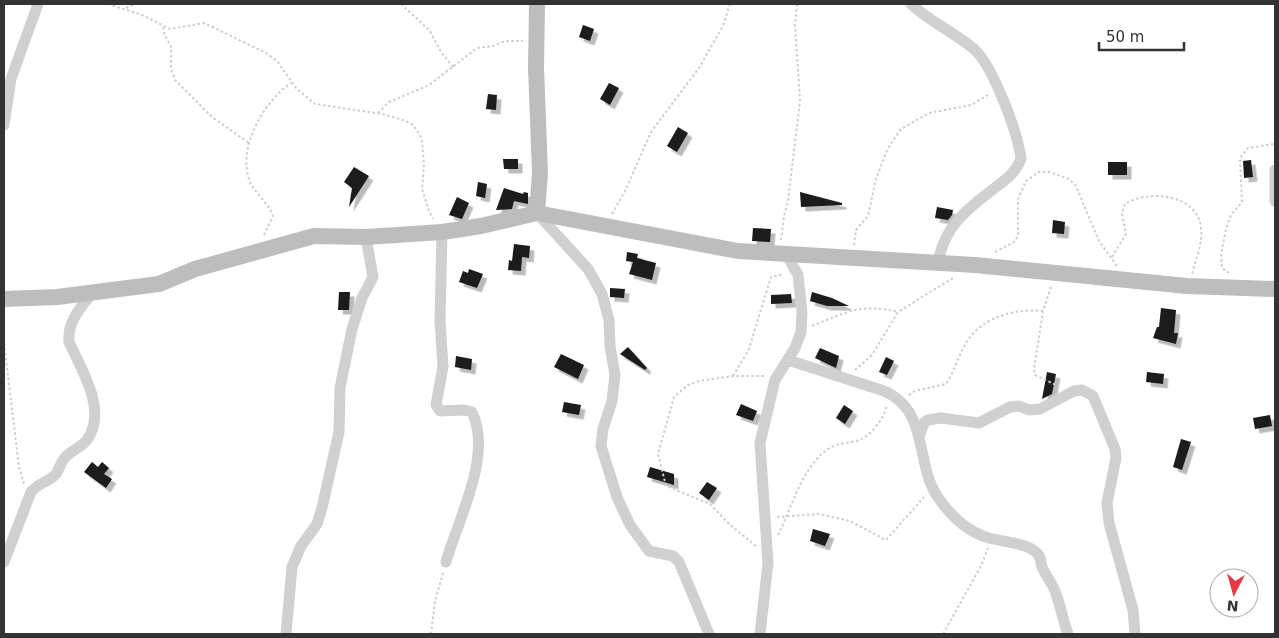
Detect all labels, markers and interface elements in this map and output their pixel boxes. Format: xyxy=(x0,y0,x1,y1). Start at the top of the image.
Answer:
scale bar xyxy=(1099,20,1184,52)
text: 50 m xyxy=(1106,28,1144,46)
north arrow xyxy=(1209,568,1259,618)
text: N xyxy=(1226,597,1239,614)

